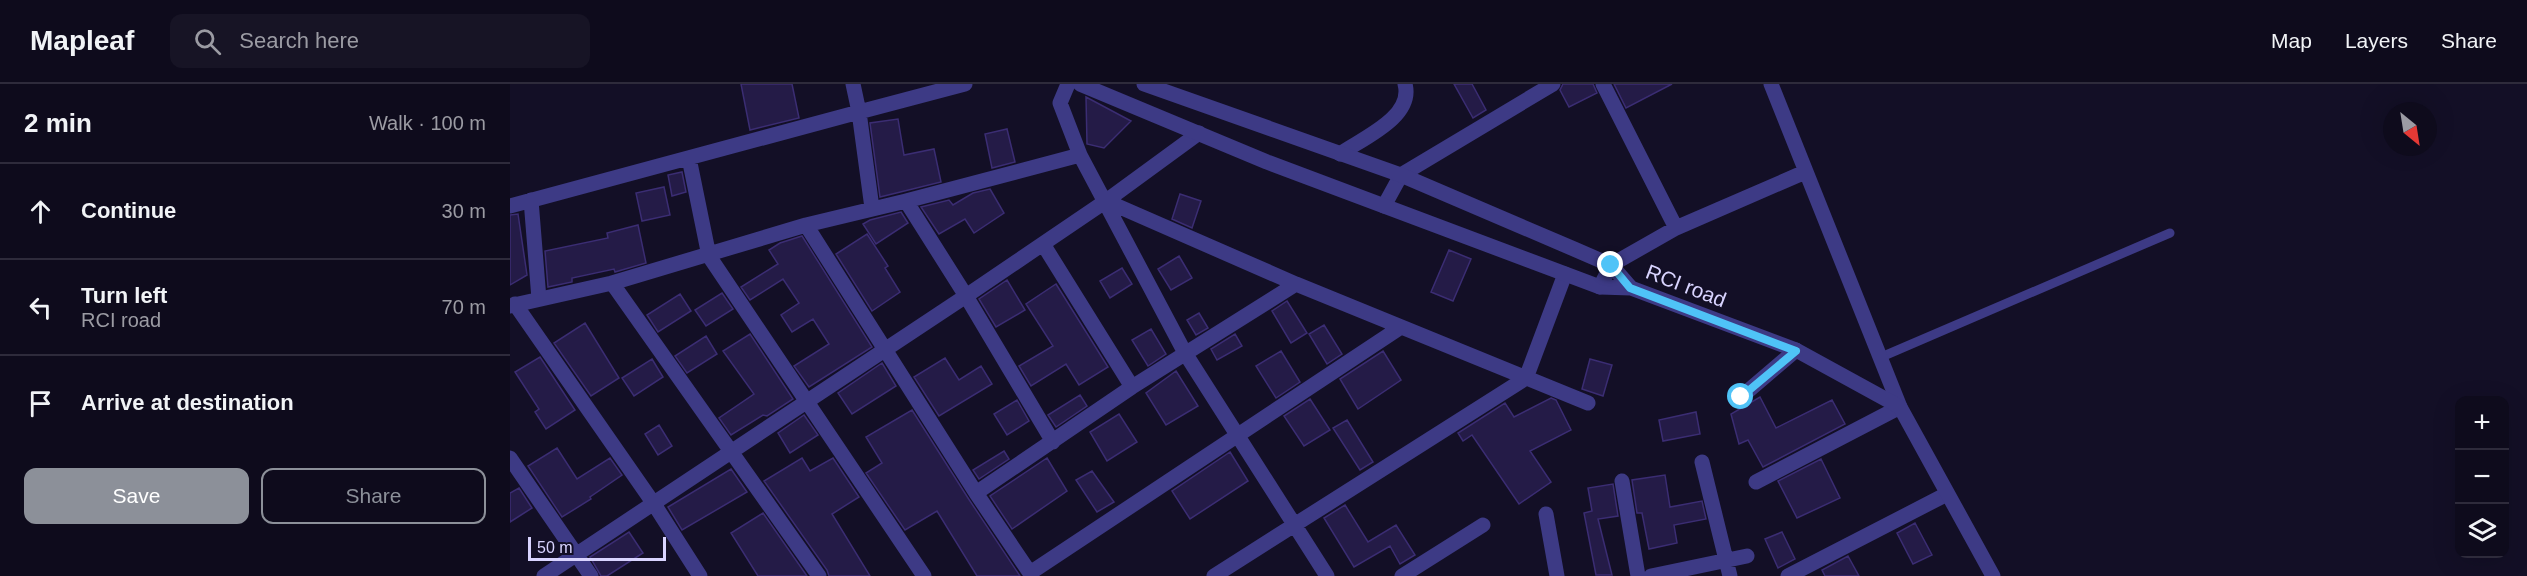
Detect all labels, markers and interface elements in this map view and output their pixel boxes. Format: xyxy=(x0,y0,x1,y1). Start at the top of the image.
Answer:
search box xyxy=(170,14,590,68)
text: Mapleaf xyxy=(30,25,134,56)
icon: search xyxy=(191,25,224,58)
text: Search here xyxy=(239,28,359,53)
text: Map xyxy=(2271,29,2312,52)
text: Layers xyxy=(2345,29,2408,52)
text: Share xyxy=(2441,29,2497,52)
north arrow xyxy=(2383,102,2437,156)
text: 2 min xyxy=(24,108,92,138)
text: Walk · 100 m xyxy=(369,112,486,134)
icon: ahead xyxy=(24,195,57,228)
text: Continue xyxy=(81,198,176,223)
text: 30 m xyxy=(442,200,486,222)
route end xyxy=(1597,251,1623,277)
street label: RCI road xyxy=(1643,260,1730,311)
text: Turn left xyxy=(81,283,167,308)
icon: left xyxy=(24,291,57,324)
text: 70 m xyxy=(442,296,486,318)
text: RCI road xyxy=(81,309,161,331)
route start xyxy=(1727,383,1753,409)
icon: arrive xyxy=(24,387,57,420)
text: Arrive at destination xyxy=(81,390,294,415)
map controls xyxy=(2455,396,2509,558)
button: + xyxy=(2455,396,2509,450)
button: − xyxy=(2455,450,2509,504)
button: Save xyxy=(24,468,249,524)
button: Share xyxy=(261,468,486,524)
button: layers xyxy=(2455,504,2509,558)
scale bar xyxy=(528,534,666,562)
text: 50 m xyxy=(537,539,573,556)

